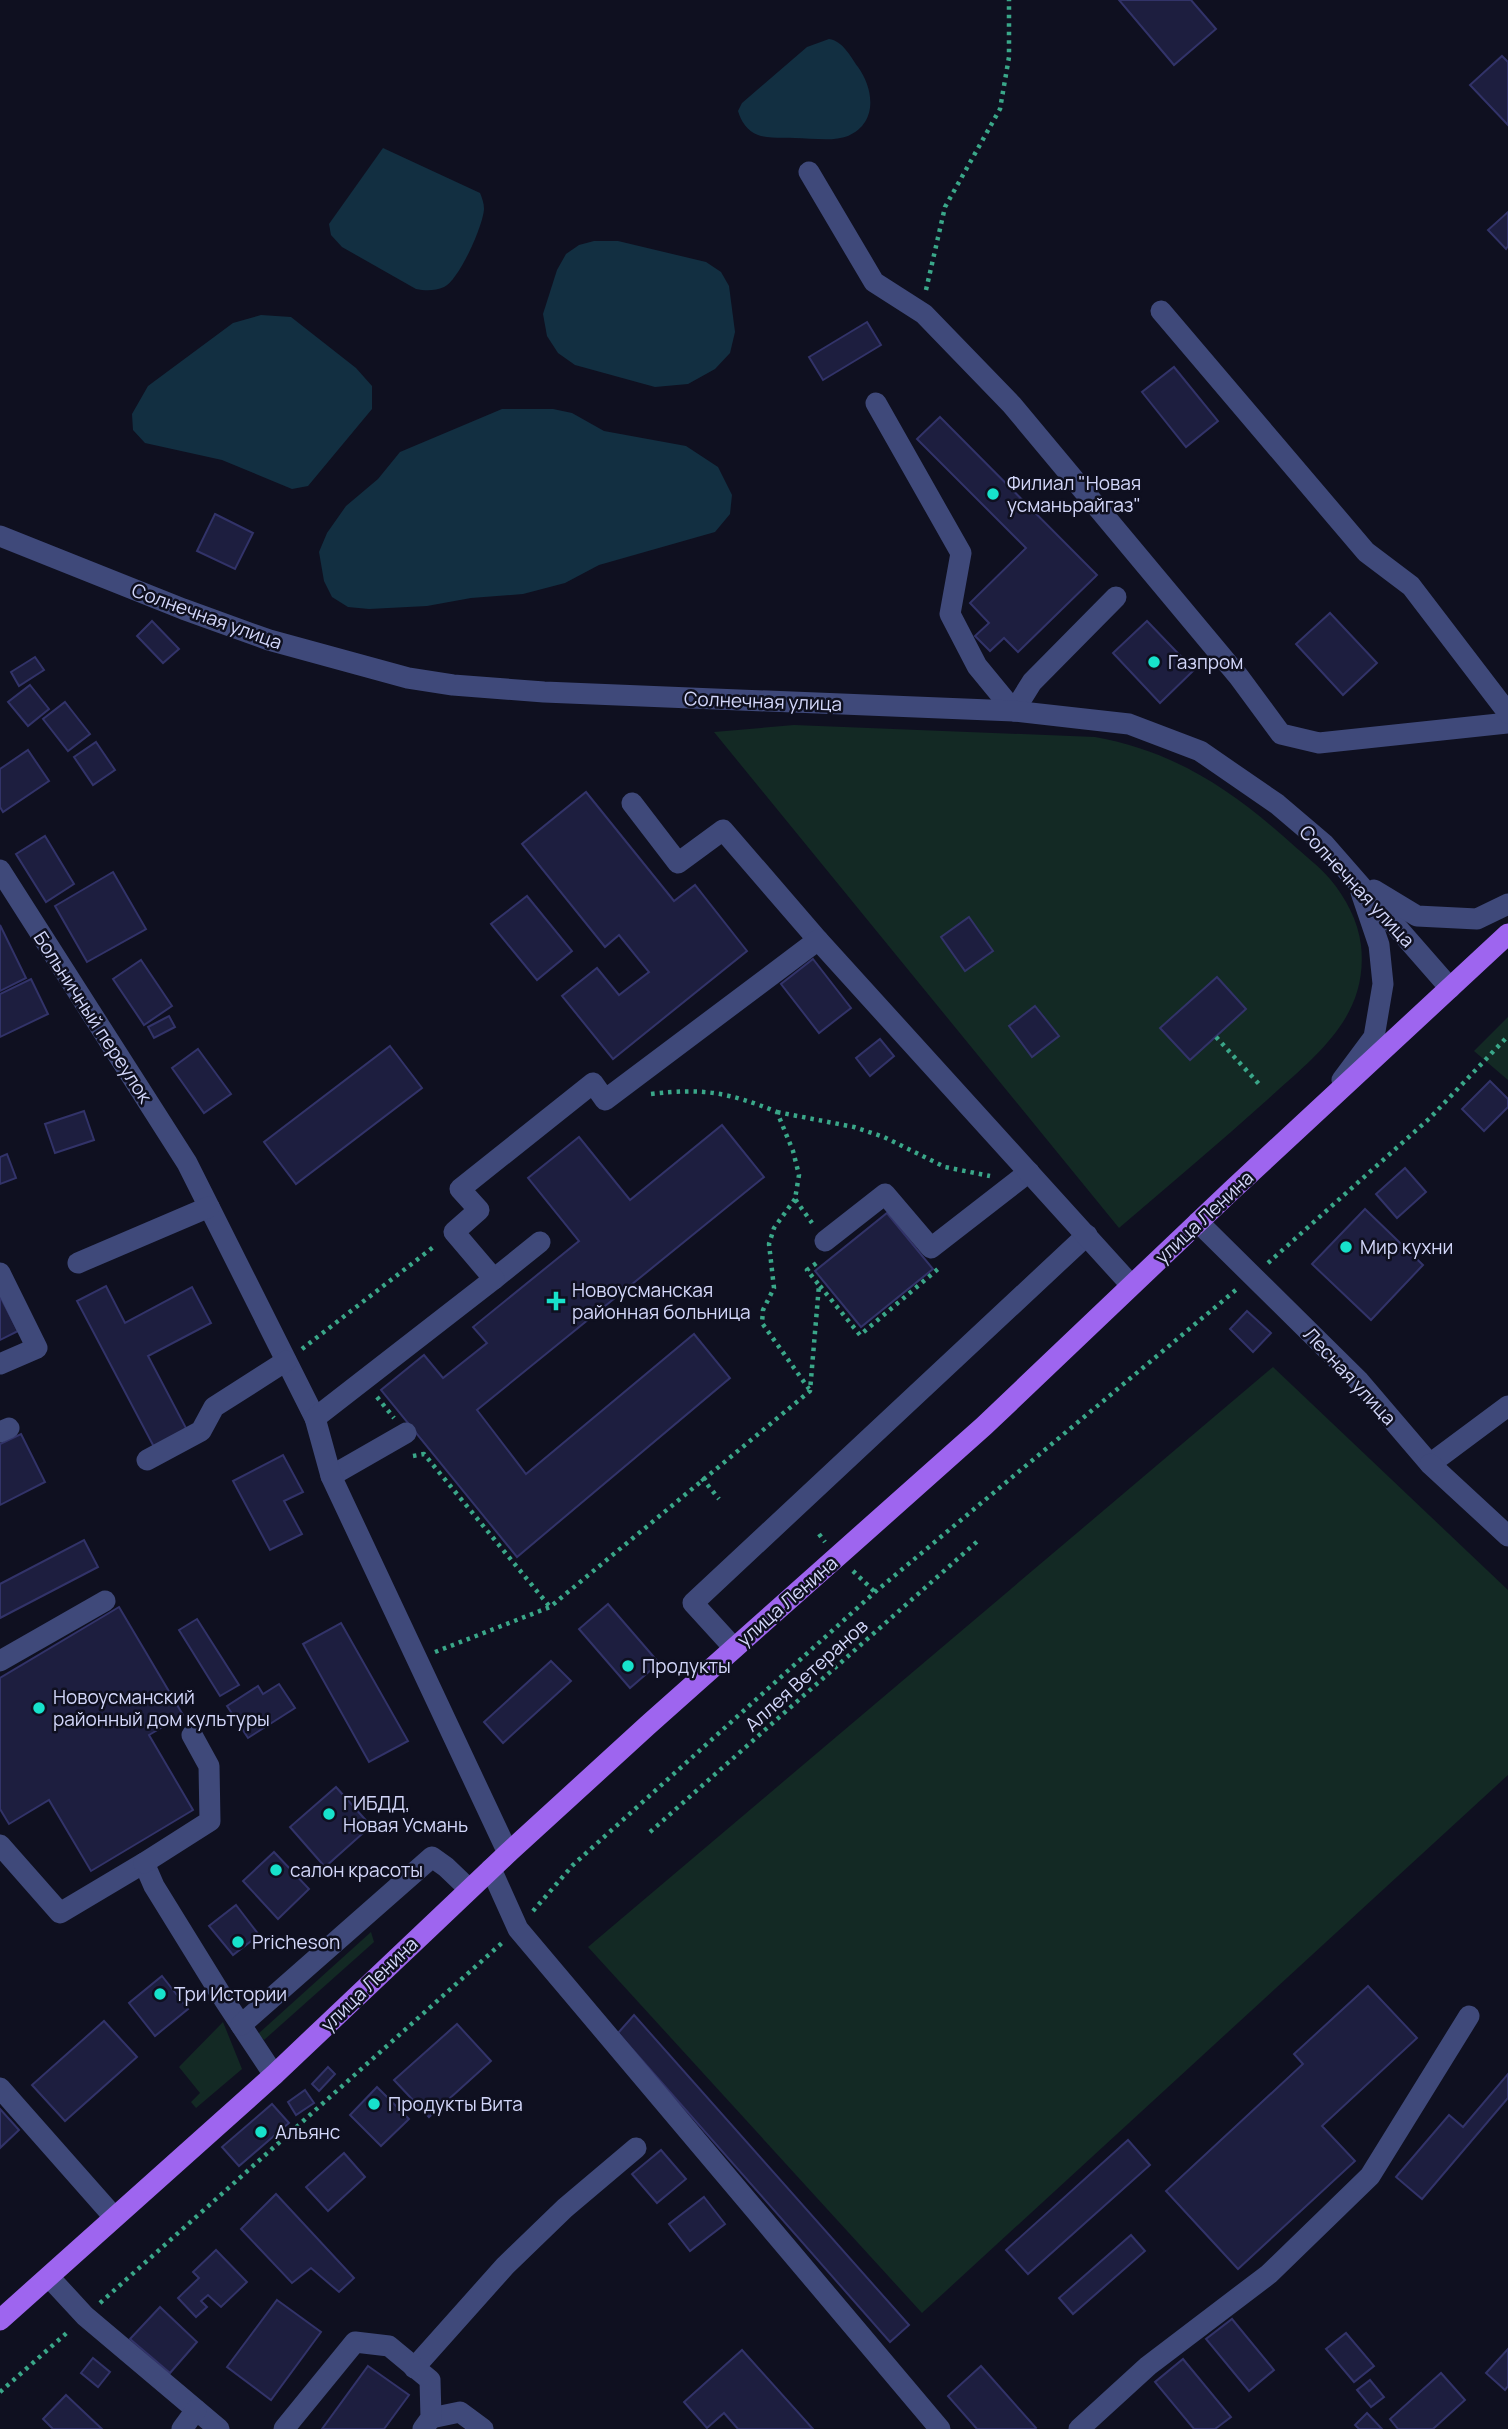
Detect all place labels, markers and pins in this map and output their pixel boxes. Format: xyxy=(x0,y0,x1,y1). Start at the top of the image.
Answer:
place label: Филиал "Новая усманьрайгаз" xyxy=(1007,470,1141,518)
marker: Филиал "Новая усманьрайгаз" xyxy=(985,486,1001,502)
place label: Газпром xyxy=(1168,649,1243,675)
marker: Газпром xyxy=(1146,654,1162,670)
place label: Мир кухни xyxy=(1360,1234,1453,1260)
marker: Мир кухни xyxy=(1338,1239,1354,1255)
place label: Новоусманская районная больница xyxy=(572,1277,751,1325)
marker: Новоусманская районная больница xyxy=(546,1291,566,1311)
place label: Продукты xyxy=(642,1653,731,1679)
marker: Продукты xyxy=(620,1658,636,1674)
place label: Новоусманский районный дом культуры xyxy=(53,1684,270,1732)
marker: Новоусманский районный дом культуры xyxy=(31,1700,47,1716)
place label: ГИБДД, Новая Усмань xyxy=(343,1790,468,1838)
marker: ГИБДД, Новая Усмань xyxy=(321,1806,337,1822)
place label: салон красоты xyxy=(290,1857,423,1883)
marker: салон красоты xyxy=(268,1862,284,1878)
place label: Pricheson xyxy=(252,1929,340,1955)
marker: Pricheson xyxy=(230,1934,246,1950)
place label: Три Истории xyxy=(174,1981,287,2007)
marker: Три Истории xyxy=(152,1986,168,2002)
place label: Продукты Вита xyxy=(388,2091,523,2117)
marker: Продукты Вита xyxy=(366,2096,382,2112)
place label: Альянс xyxy=(275,2119,340,2145)
marker: Альянс xyxy=(253,2124,269,2140)

